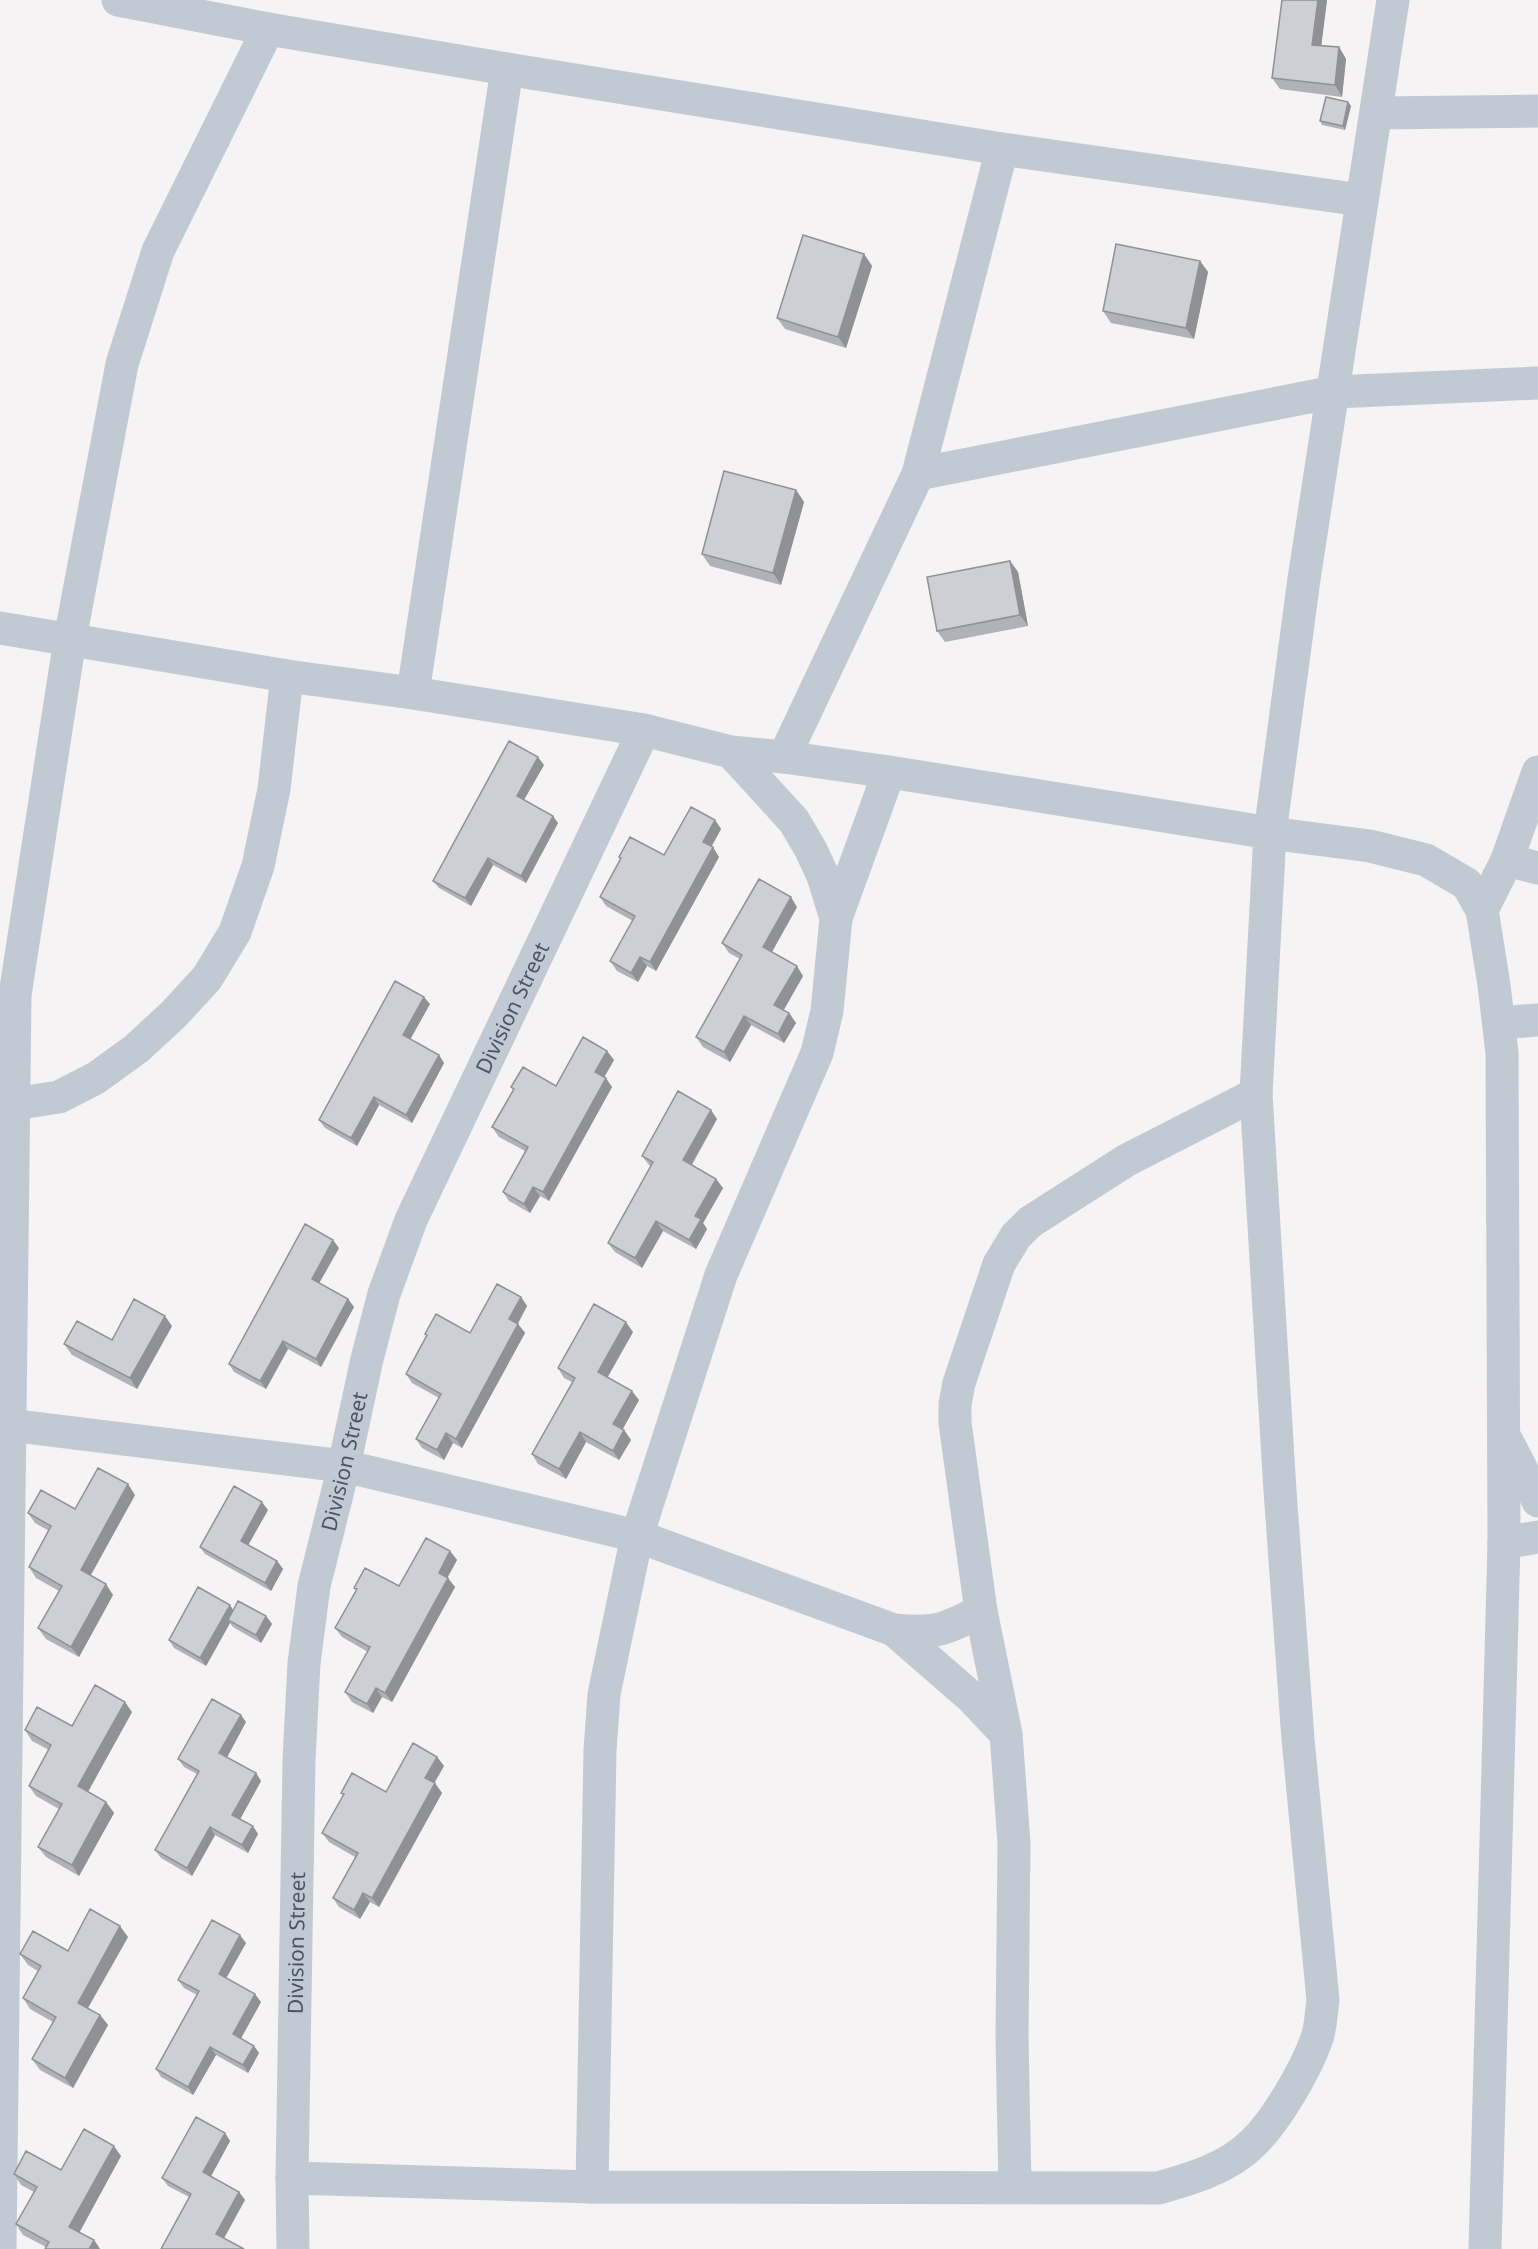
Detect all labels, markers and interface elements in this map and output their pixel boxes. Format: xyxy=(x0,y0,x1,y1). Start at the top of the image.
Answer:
street label: Division Street xyxy=(469,937,555,1078)
street label: Division Street xyxy=(314,1389,374,1534)
street label: Division Street xyxy=(281,1871,311,2014)

